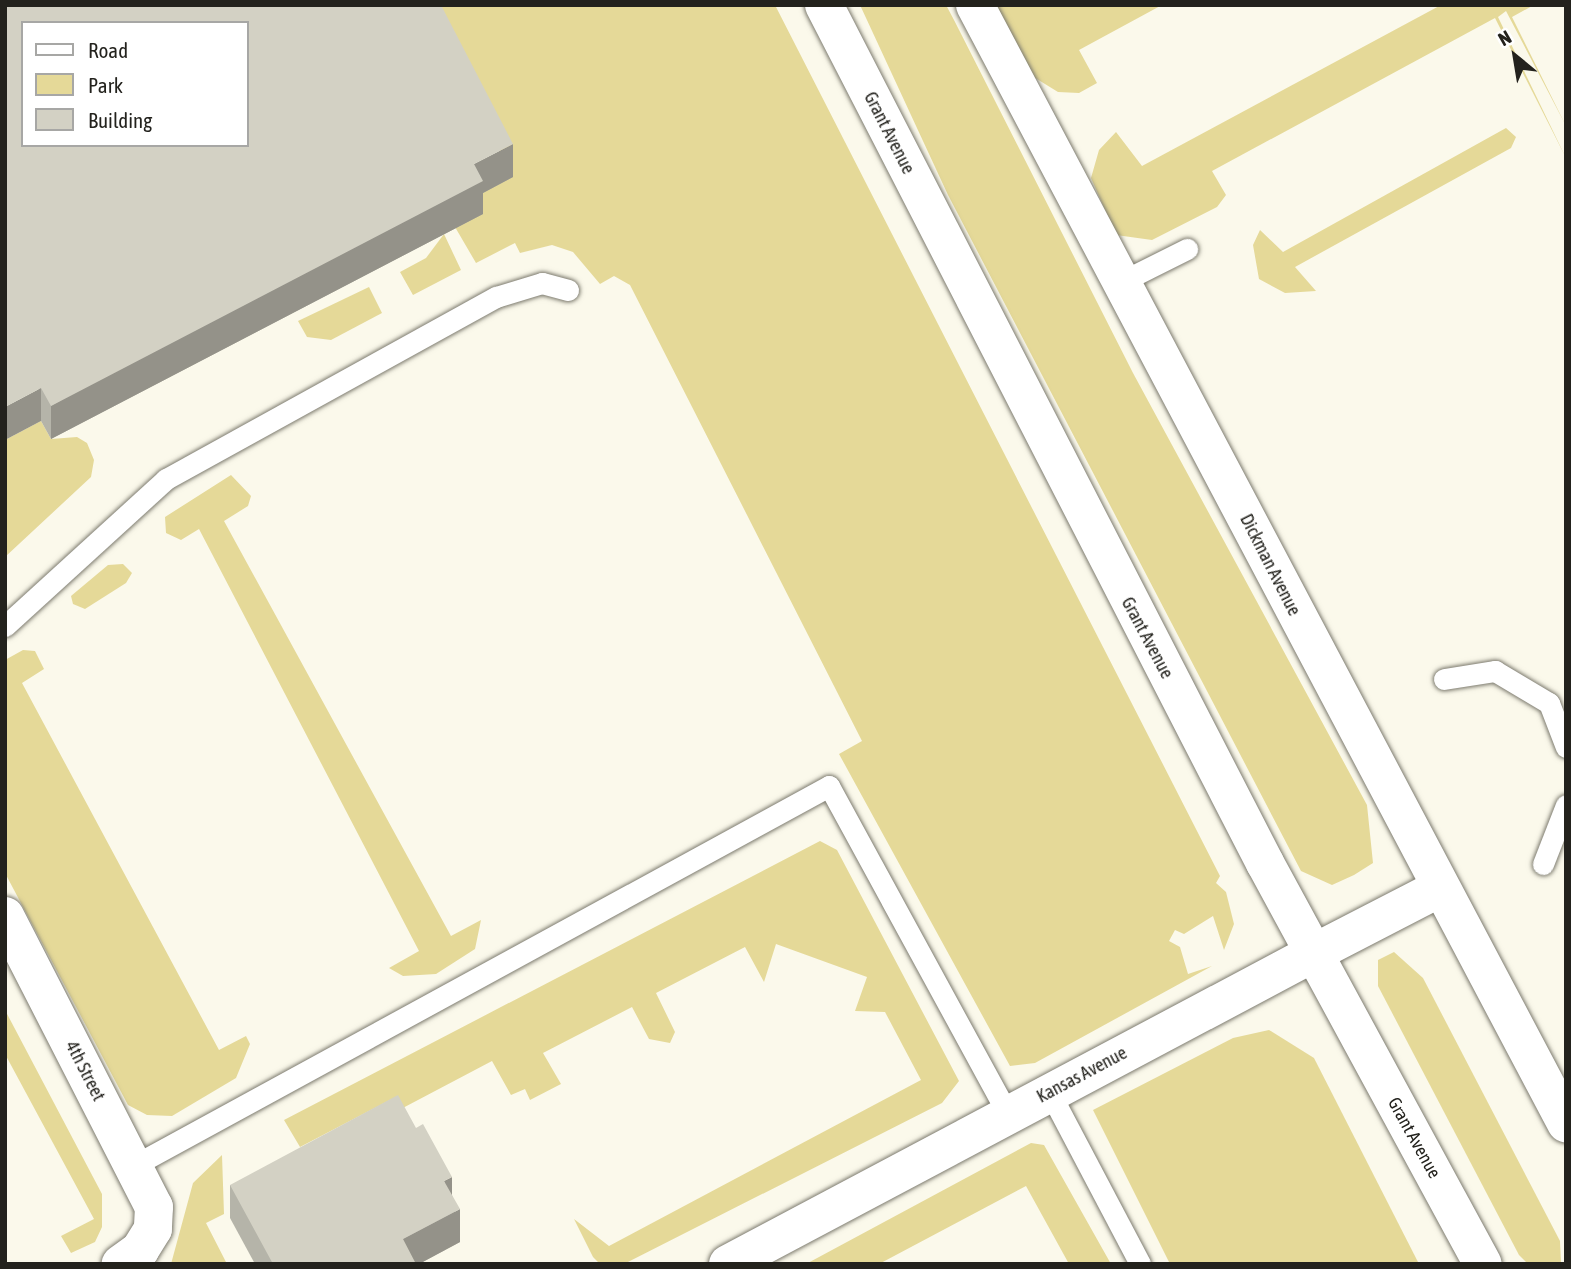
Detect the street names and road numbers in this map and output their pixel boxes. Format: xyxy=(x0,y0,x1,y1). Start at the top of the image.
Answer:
street label: Grant Avenue xyxy=(859,88,919,178)
street label: Dickman Avenue xyxy=(1235,511,1305,619)
street label: Grant Avenue xyxy=(1117,594,1177,682)
street label: 4th Street xyxy=(61,1037,109,1105)
street label: Kansas Avenue xyxy=(1033,1042,1131,1108)
street label: Grant Avenue xyxy=(1383,1094,1445,1182)

